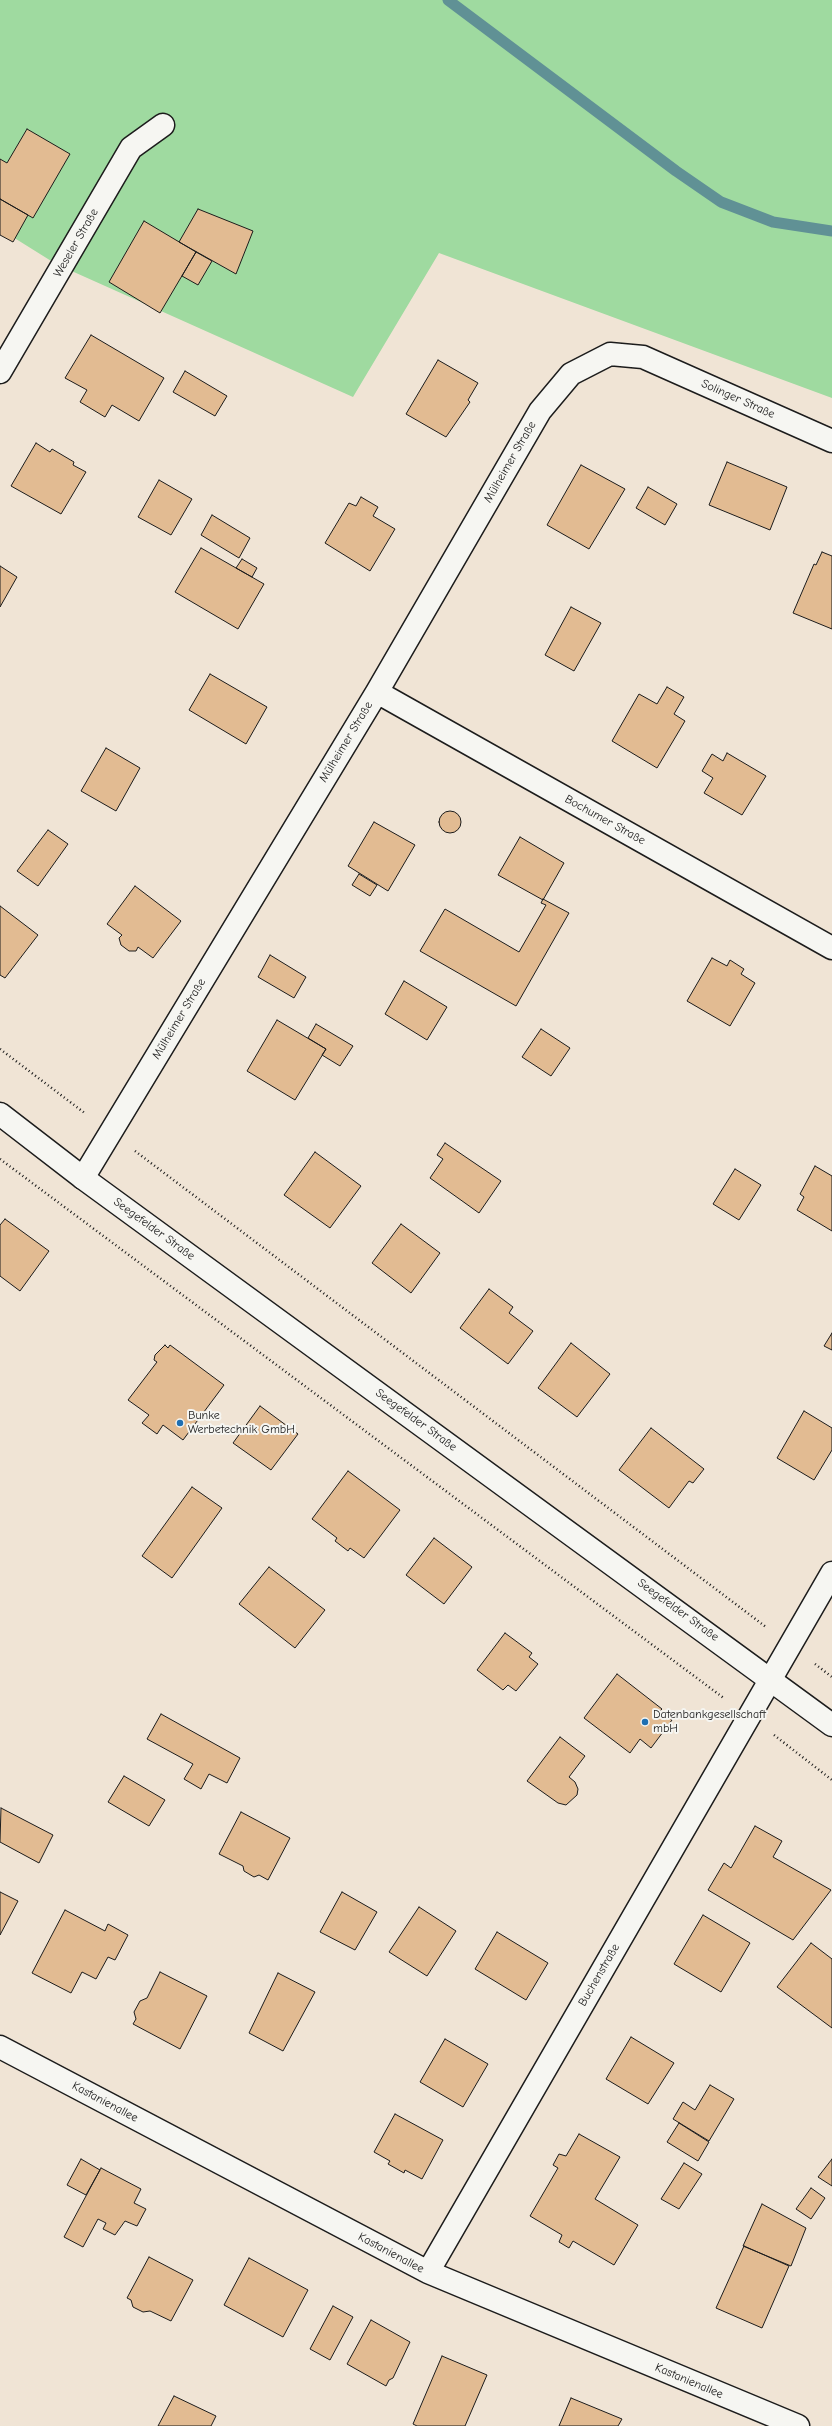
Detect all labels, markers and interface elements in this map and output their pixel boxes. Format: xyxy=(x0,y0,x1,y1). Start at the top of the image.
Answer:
street label: Weseler Straße xyxy=(50,206,102,280)
street label: Solinger Straße xyxy=(699,376,777,422)
street label: Mülheimer Straße xyxy=(481,419,539,505)
street label: Mülheimer Straße xyxy=(316,699,376,785)
street label: Bochumer Straße xyxy=(562,792,648,848)
street label: Mülheimer Straße xyxy=(149,976,209,1062)
street label: Seegefelder Straße xyxy=(111,1195,197,1263)
street label: Seegefelder Straße xyxy=(373,1386,459,1454)
place label: Bunke Werbetechnik GmbH xyxy=(188,1409,295,1437)
marker: Bunke Werbetechnik GmbH xyxy=(175,1418,185,1428)
street label: Seegefelder Straße xyxy=(635,1576,721,1644)
place label: Datenbankgesellschaft mbH xyxy=(653,1708,766,1736)
marker: Datenbankgesellschaft mbH xyxy=(640,1717,650,1727)
street label: Buchenstraße xyxy=(575,1941,623,2009)
street label: Kastanienallee xyxy=(70,2079,140,2125)
street label: Kastanienallee xyxy=(356,2230,426,2276)
street label: Kastanienallee xyxy=(653,2360,725,2402)

